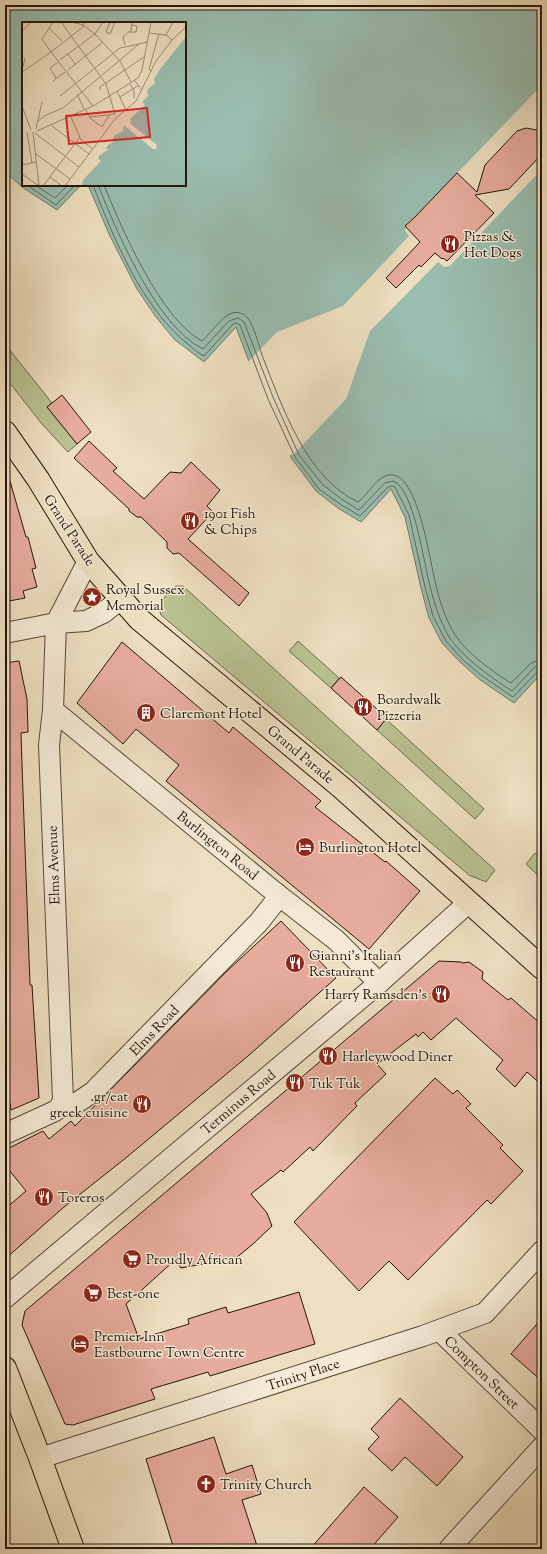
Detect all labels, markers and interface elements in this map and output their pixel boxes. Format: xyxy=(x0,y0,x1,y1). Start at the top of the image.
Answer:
inset map xyxy=(22,22,186,186)
place label: Pizzas & Hot Dogs xyxy=(464,228,522,264)
restaurant icon: Pizzas & Hot Dogs xyxy=(439,233,461,255)
street label: Grand Parade xyxy=(38,491,99,571)
place label: 1901 Fish & Chips xyxy=(204,505,257,541)
restaurant icon: 1901 Fish & Chips xyxy=(179,510,201,532)
place label: Royal Sussex Memorial xyxy=(106,581,185,617)
place icon: Royal Sussex Memorial xyxy=(81,586,103,608)
place label: Boardwalk Pizzeria xyxy=(377,691,442,727)
restaurant icon: Boardwalk Pizzeria xyxy=(352,696,374,718)
building icon: Claremont Hotel xyxy=(135,702,157,724)
place label: Claremont Hotel xyxy=(160,705,262,725)
street label: Grand Parade xyxy=(262,722,338,790)
street label: Burlington Road xyxy=(172,807,262,886)
street label: Elms Avenue xyxy=(44,825,66,905)
hotel icon: Burlington Hotel xyxy=(294,836,316,858)
place label: Burlington Hotel xyxy=(319,839,422,859)
place label: Gianni's Italian Restaurant xyxy=(309,947,402,983)
restaurant icon: Gianni's Italian Restaurant xyxy=(284,952,306,974)
restaurant icon: Harry Ramsden's xyxy=(430,983,452,1005)
place label: Harry Ramsden's xyxy=(325,986,427,1006)
street label: Elms Road xyxy=(126,1001,185,1061)
restaurant icon: Harleywood Diner xyxy=(317,1045,339,1067)
place label: Harleywood Diner xyxy=(342,1048,454,1068)
street label: Terminus Road xyxy=(198,1066,281,1141)
restaurant icon: Tuk Tuk xyxy=(284,1072,306,1094)
place label: Tuk Tuk xyxy=(309,1075,361,1095)
place label: .gr/eat greek cuisine xyxy=(50,1088,128,1124)
restaurant icon: .gr/eat greek cuisine xyxy=(131,1093,153,1115)
restaurant icon: Toreros xyxy=(33,1186,55,1208)
place label: Toreros xyxy=(58,1189,104,1209)
supermarket icon: Proudly African xyxy=(121,1248,143,1270)
place label: Proudly African xyxy=(146,1251,243,1271)
supermarket icon: Best-one xyxy=(82,1282,104,1304)
place label: Best-one xyxy=(107,1285,160,1305)
place label: Premier Inn Eastbourne Town Centre xyxy=(94,1328,245,1364)
street label: Compton Street xyxy=(439,1332,523,1415)
hotel icon: Premier Inn Eastbourne Town Centre xyxy=(69,1333,91,1355)
street label: Trinity Place xyxy=(265,1355,343,1397)
church icon: Trinity Church xyxy=(195,1473,217,1495)
place label: Trinity Church xyxy=(220,1476,312,1496)

